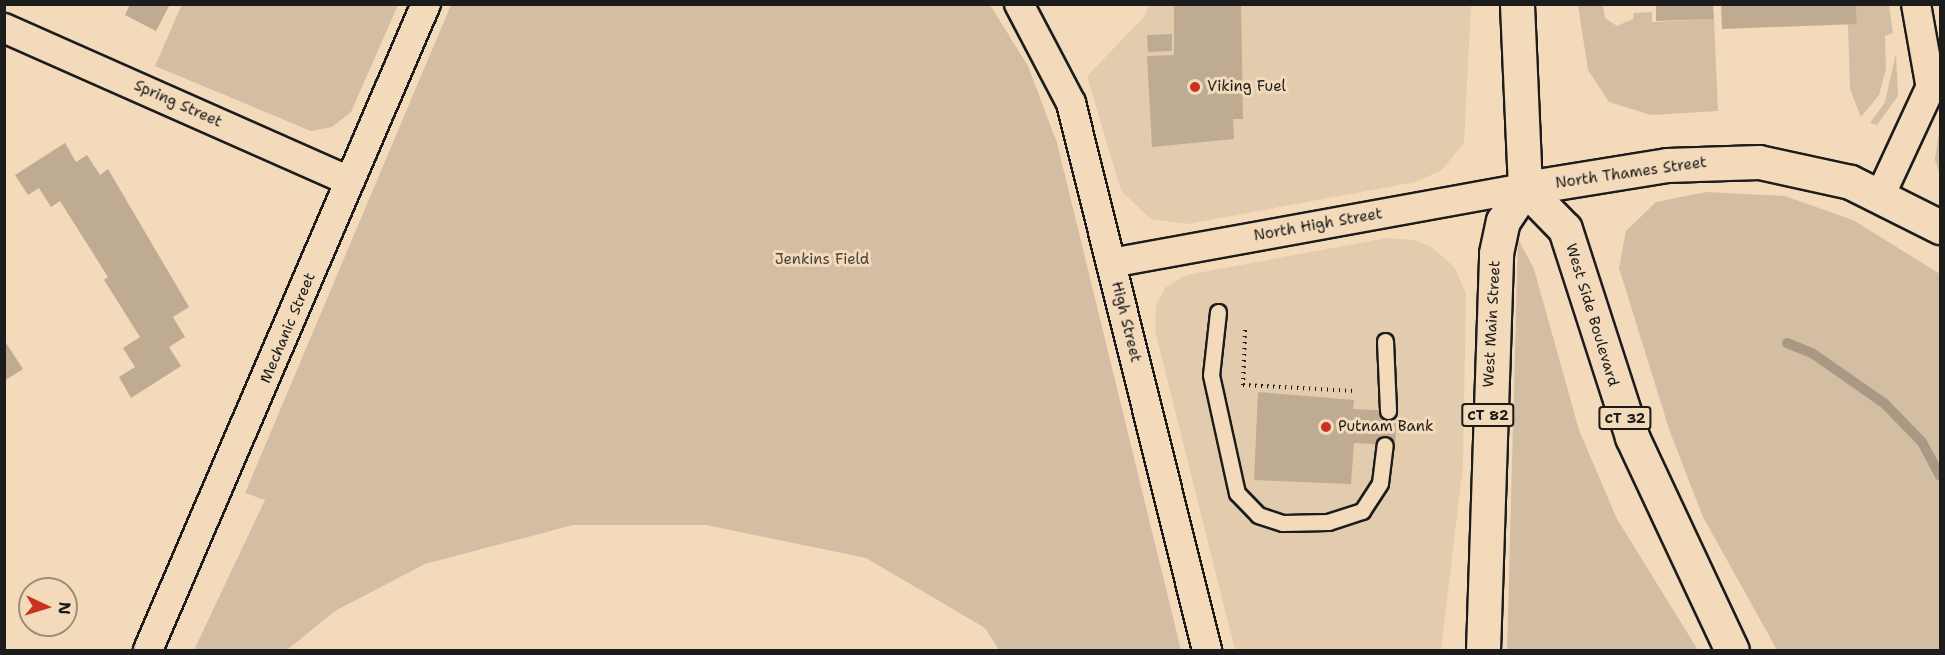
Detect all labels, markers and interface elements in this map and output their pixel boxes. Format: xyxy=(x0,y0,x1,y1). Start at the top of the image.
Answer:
street label: Spring Street xyxy=(131,77,225,131)
place label: Viking Fuel xyxy=(1207,78,1286,96)
marker: Viking Fuel xyxy=(1188,80,1202,94)
street label: North Thames Street xyxy=(1554,153,1708,193)
street label: North High Street xyxy=(1252,205,1384,245)
street label: West Side Boulevard xyxy=(1562,241,1622,389)
park label: Jenkins Field xyxy=(775,251,869,269)
street label: West Main Street xyxy=(1480,260,1504,388)
street label: Mechanic Street xyxy=(257,270,319,386)
street label: High Street xyxy=(1107,280,1145,364)
road number: CT 82 xyxy=(1461,404,1515,426)
road number: CT 32 xyxy=(1598,407,1652,429)
place label: Putnam Bank xyxy=(1338,418,1434,436)
marker: Putnam Bank xyxy=(1319,420,1333,434)
north arrow xyxy=(18,577,78,637)
text: N xyxy=(54,601,75,615)

